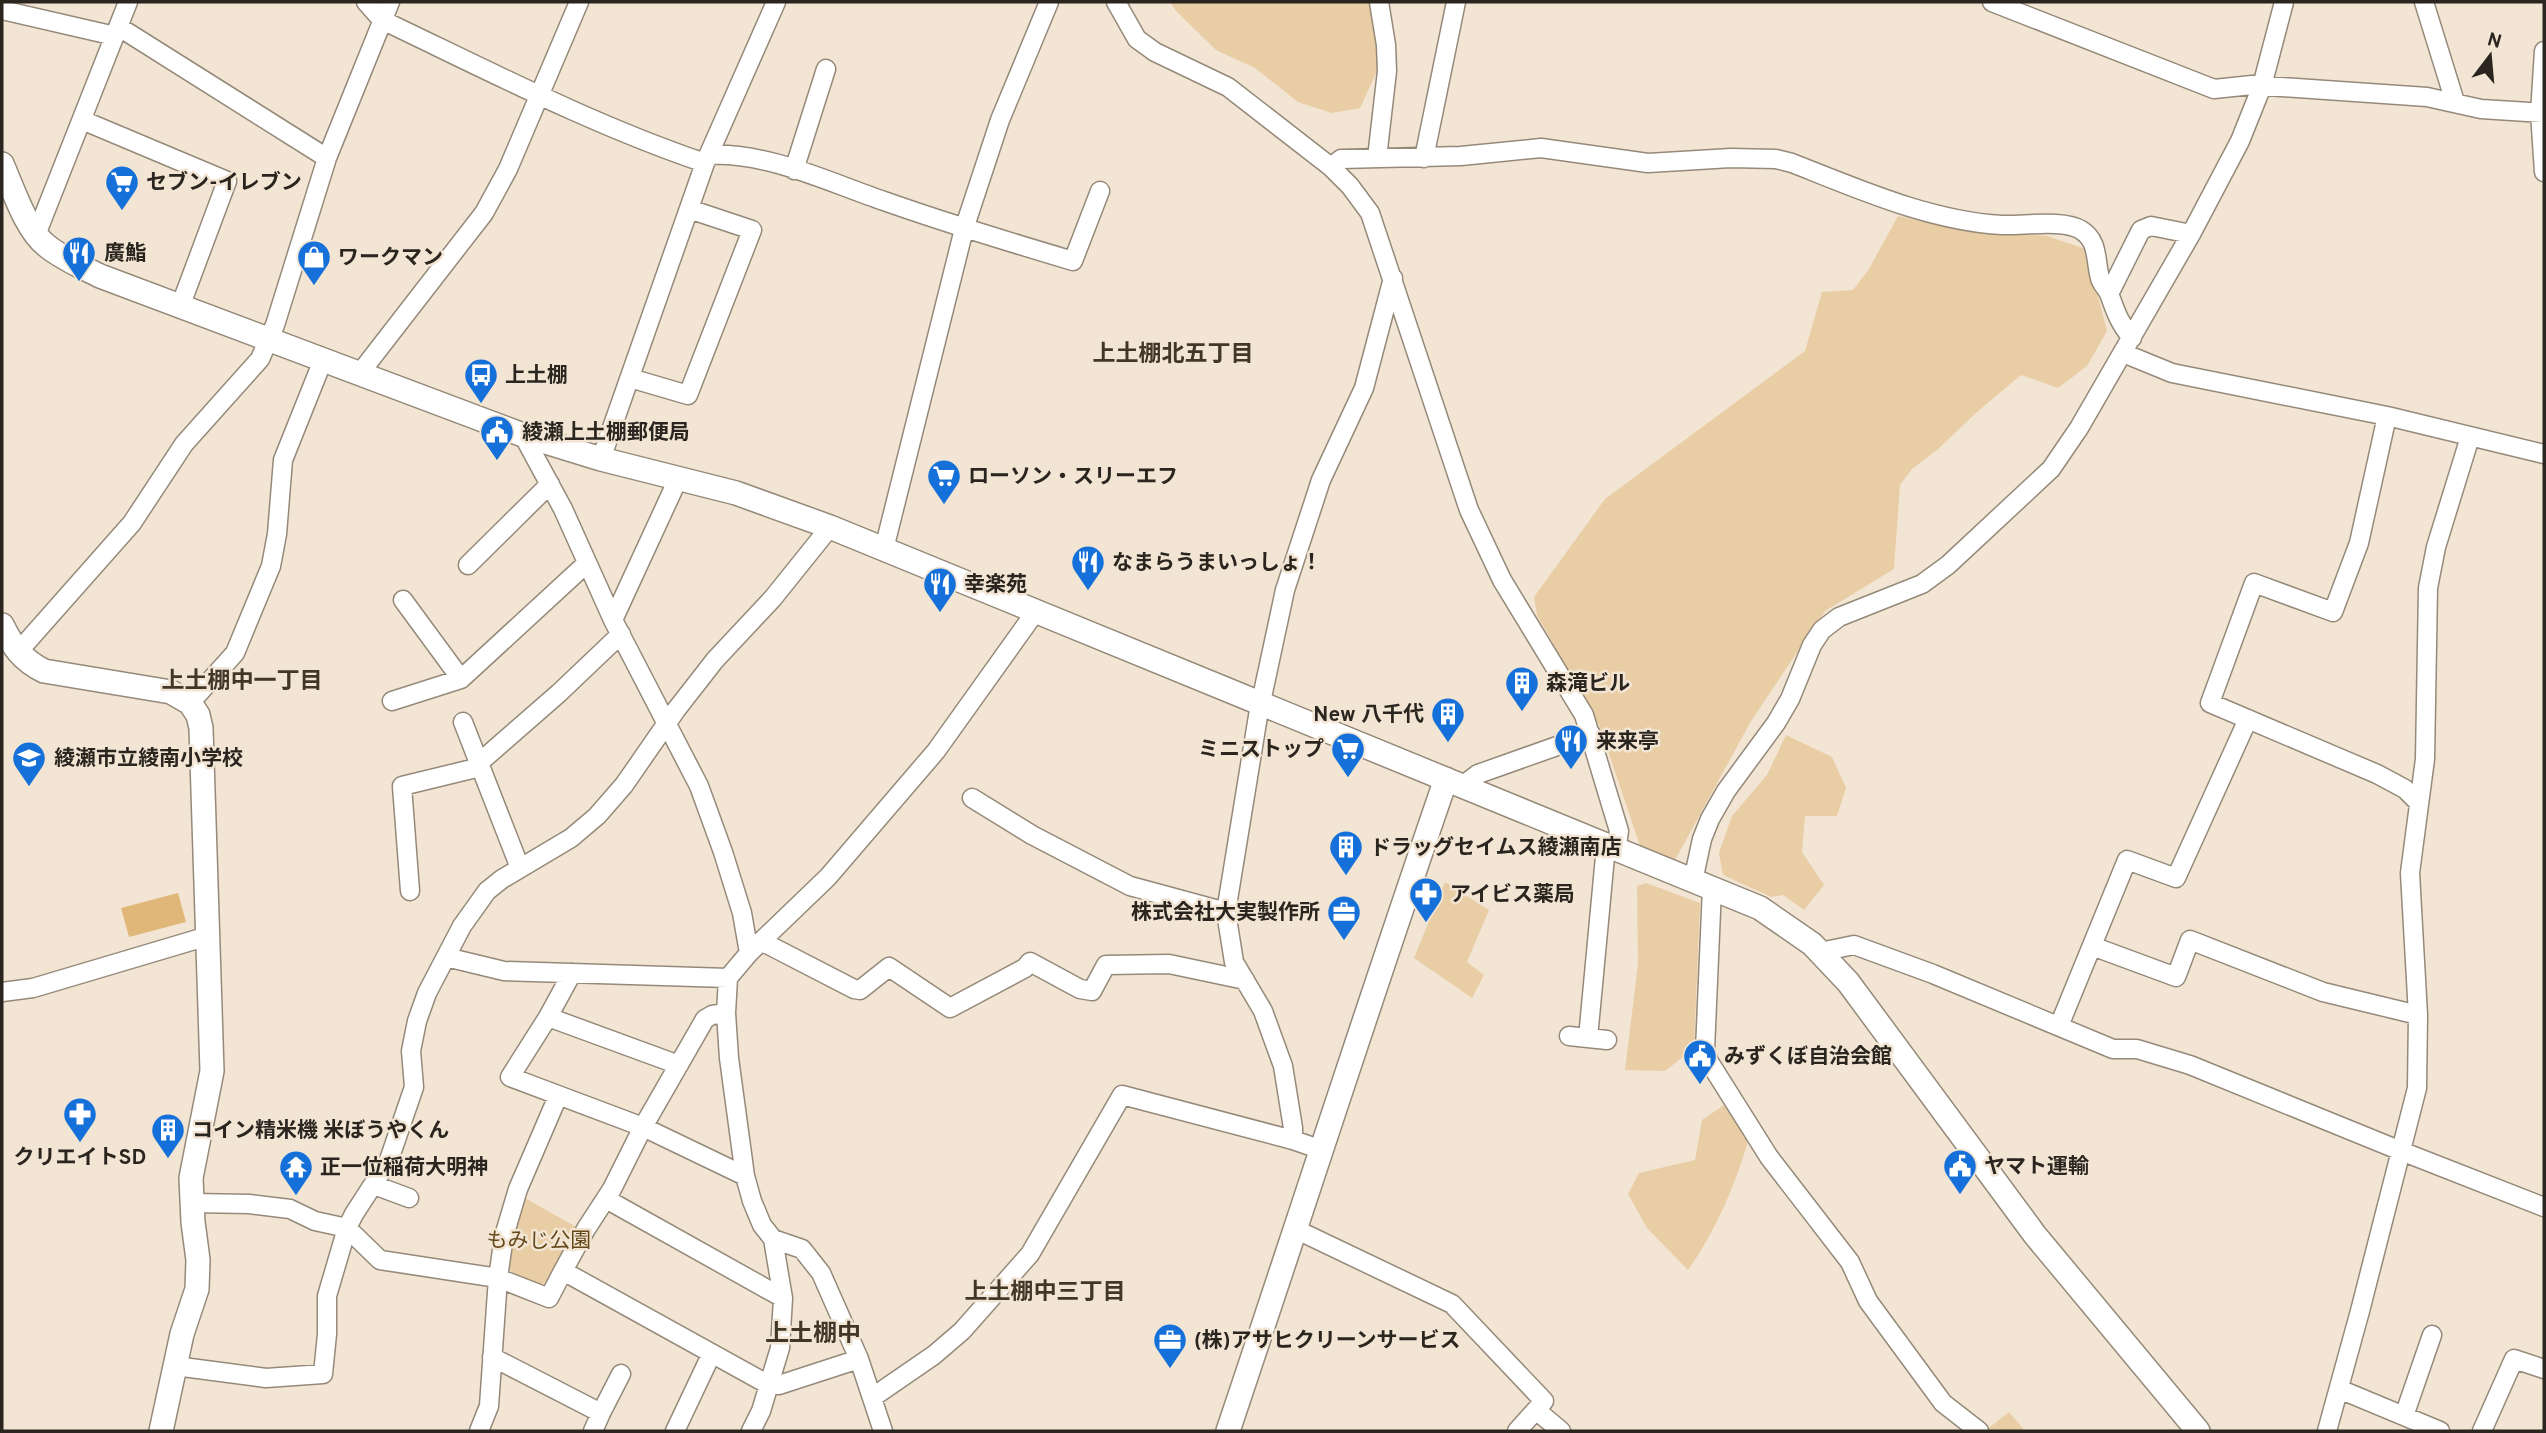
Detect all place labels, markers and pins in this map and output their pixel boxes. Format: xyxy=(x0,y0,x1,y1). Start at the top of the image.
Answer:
supermarket icon: セブン-イレブン xyxy=(103,163,141,212)
place label: セブン-イレブン xyxy=(146,170,302,197)
restaurant icon: 廣鮨 xyxy=(60,234,98,283)
shop icon: ワークマン xyxy=(295,238,333,287)
place label: 廣鮨 xyxy=(104,241,146,268)
place label: ワークマン xyxy=(338,245,443,272)
bus stop icon: 上土棚 xyxy=(462,356,500,405)
place label: 上土棚 xyxy=(505,363,568,390)
public building icon: 綾瀬上土棚郵便局 xyxy=(478,413,516,462)
place label: 綾瀬上土棚郵便局 xyxy=(522,420,690,447)
supermarket icon: ローソン・スリーエフ xyxy=(925,457,963,506)
place label: ローソン・スリーエフ xyxy=(968,464,1178,491)
restaurant icon: なまらうまいっしょ！ xyxy=(1069,543,1107,592)
place label: なまらうまいっしょ！ xyxy=(1112,550,1322,577)
restaurant icon: 幸楽苑 xyxy=(921,565,959,614)
place label: 幸楽苑 xyxy=(964,572,1027,599)
building icon: 森滝ビル xyxy=(1503,664,1541,713)
place label: 森滝ビル xyxy=(1546,671,1630,698)
building icon: New 八千代 xyxy=(1429,695,1467,744)
place label: New 八千代 xyxy=(1313,702,1424,729)
restaurant icon: 来来亭 xyxy=(1552,722,1590,771)
place label: 来来亭 xyxy=(1596,729,1659,756)
supermarket icon: ミニストップ xyxy=(1329,730,1367,779)
place label: ミニストップ xyxy=(1198,737,1324,764)
school or university icon: 綾瀬市立綾南小学校 xyxy=(10,739,48,788)
place label: 綾瀬市立綾南小学校 xyxy=(54,746,243,773)
building icon: ドラッグセイムス綾瀬南店 xyxy=(1327,828,1365,877)
place label: ドラッグセイムス綾瀬南店 xyxy=(1370,835,1622,862)
pharmacy icon: アイビス薬局 xyxy=(1407,875,1445,924)
place label: アイビス薬局 xyxy=(1450,882,1575,909)
office icon: 株式会社大実製作所 xyxy=(1325,893,1363,942)
place label: 株式会社大実製作所 xyxy=(1131,900,1320,927)
public building icon: みずくぼ自治会館 xyxy=(1681,1037,1719,1086)
place label: みずくぼ自治会館 xyxy=(1724,1044,1892,1071)
pharmacy icon: クリエイトSD xyxy=(61,1095,99,1144)
building icon: コイン精米機 米ぼうやくん xyxy=(149,1111,187,1160)
place label: コイン精米機 米ぼうやくん xyxy=(192,1118,449,1145)
place label: クリエイトSD xyxy=(14,1145,146,1172)
public building icon: ヤマト運輸 xyxy=(1941,1147,1979,1196)
temple icon: 正一位稲荷大明神 xyxy=(277,1148,315,1197)
place label: ヤマト運輸 xyxy=(1984,1154,2089,1181)
place label: 正一位稲荷大明神 xyxy=(320,1155,488,1182)
office icon: (株)アサヒクリーンサービス xyxy=(1151,1321,1189,1370)
place label: (株)アサヒクリーンサービス xyxy=(1194,1328,1461,1355)

